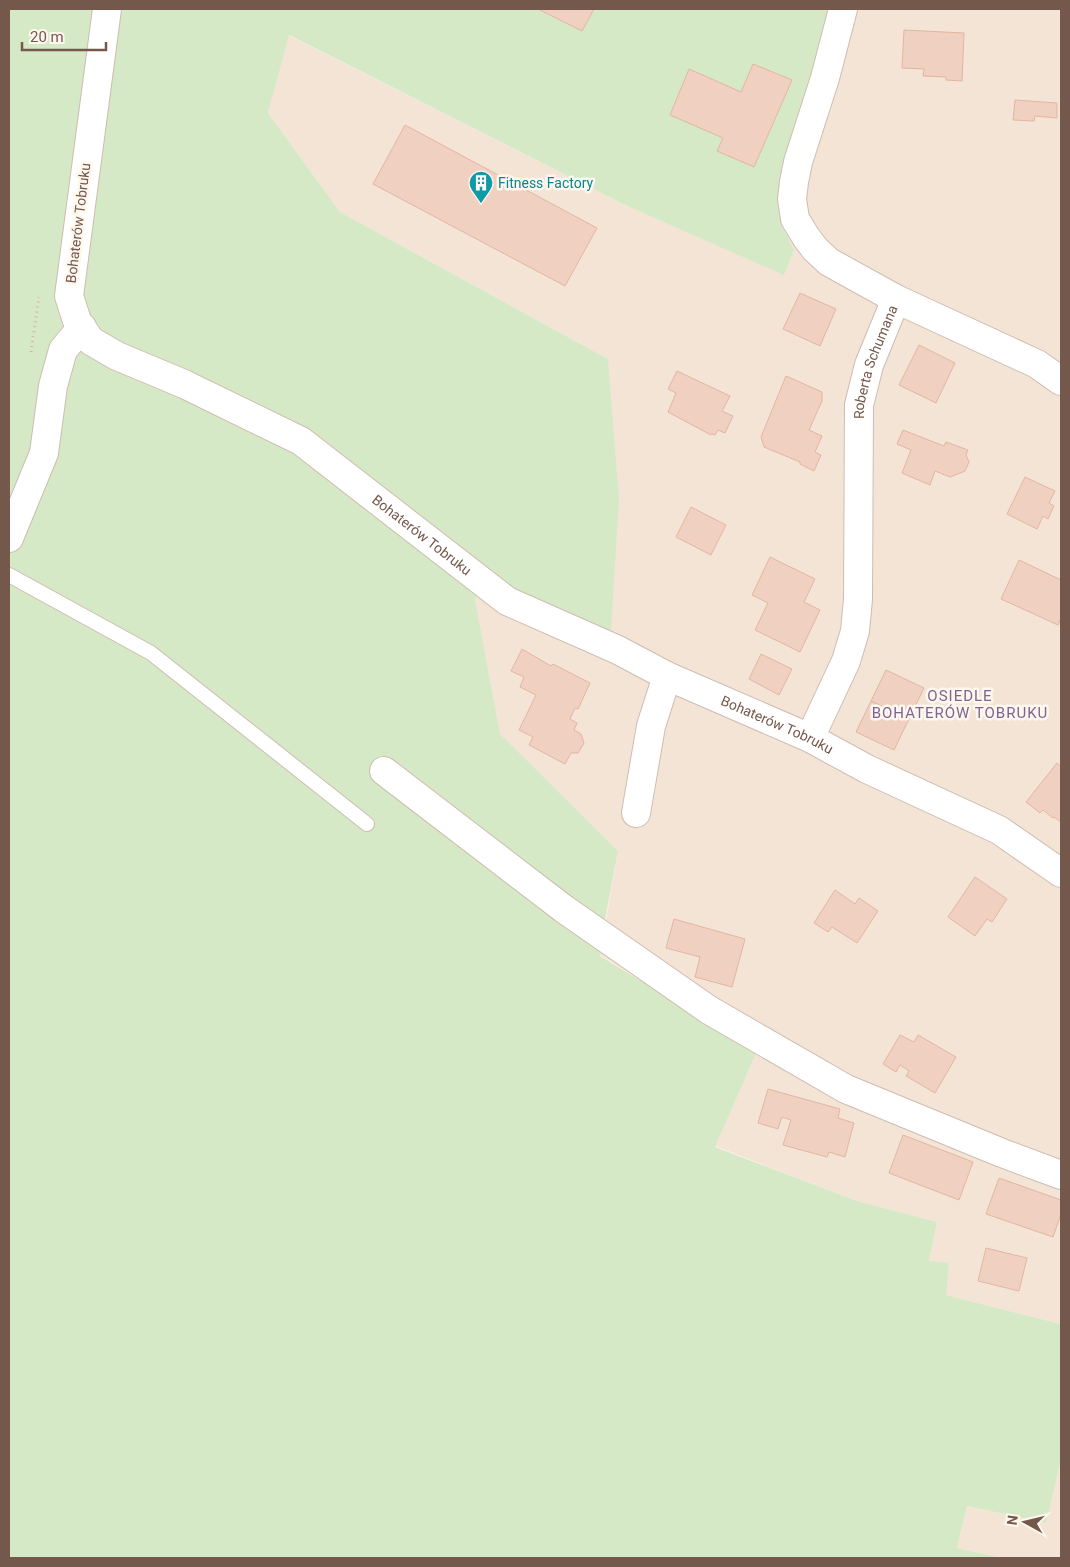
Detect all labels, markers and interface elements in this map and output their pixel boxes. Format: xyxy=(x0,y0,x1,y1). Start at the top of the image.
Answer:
scale bar xyxy=(22,20,106,52)
text: 20 m xyxy=(30,28,64,46)
street label: Bohaterów Tobruku xyxy=(63,162,93,284)
building icon: Fitness Factory xyxy=(468,170,494,204)
place label: Fitness Factory xyxy=(498,175,594,191)
street label: Roberta Schumana xyxy=(851,303,901,419)
street label: Bohaterów Tobruku xyxy=(369,491,475,578)
district label: OSIEDLE BOHATERÓW TOBRUKU xyxy=(872,687,1048,722)
street label: Bohaterów Tobruku xyxy=(719,692,836,757)
north arrow xyxy=(1000,1497,1050,1547)
text: N xyxy=(1004,1514,1021,1526)

